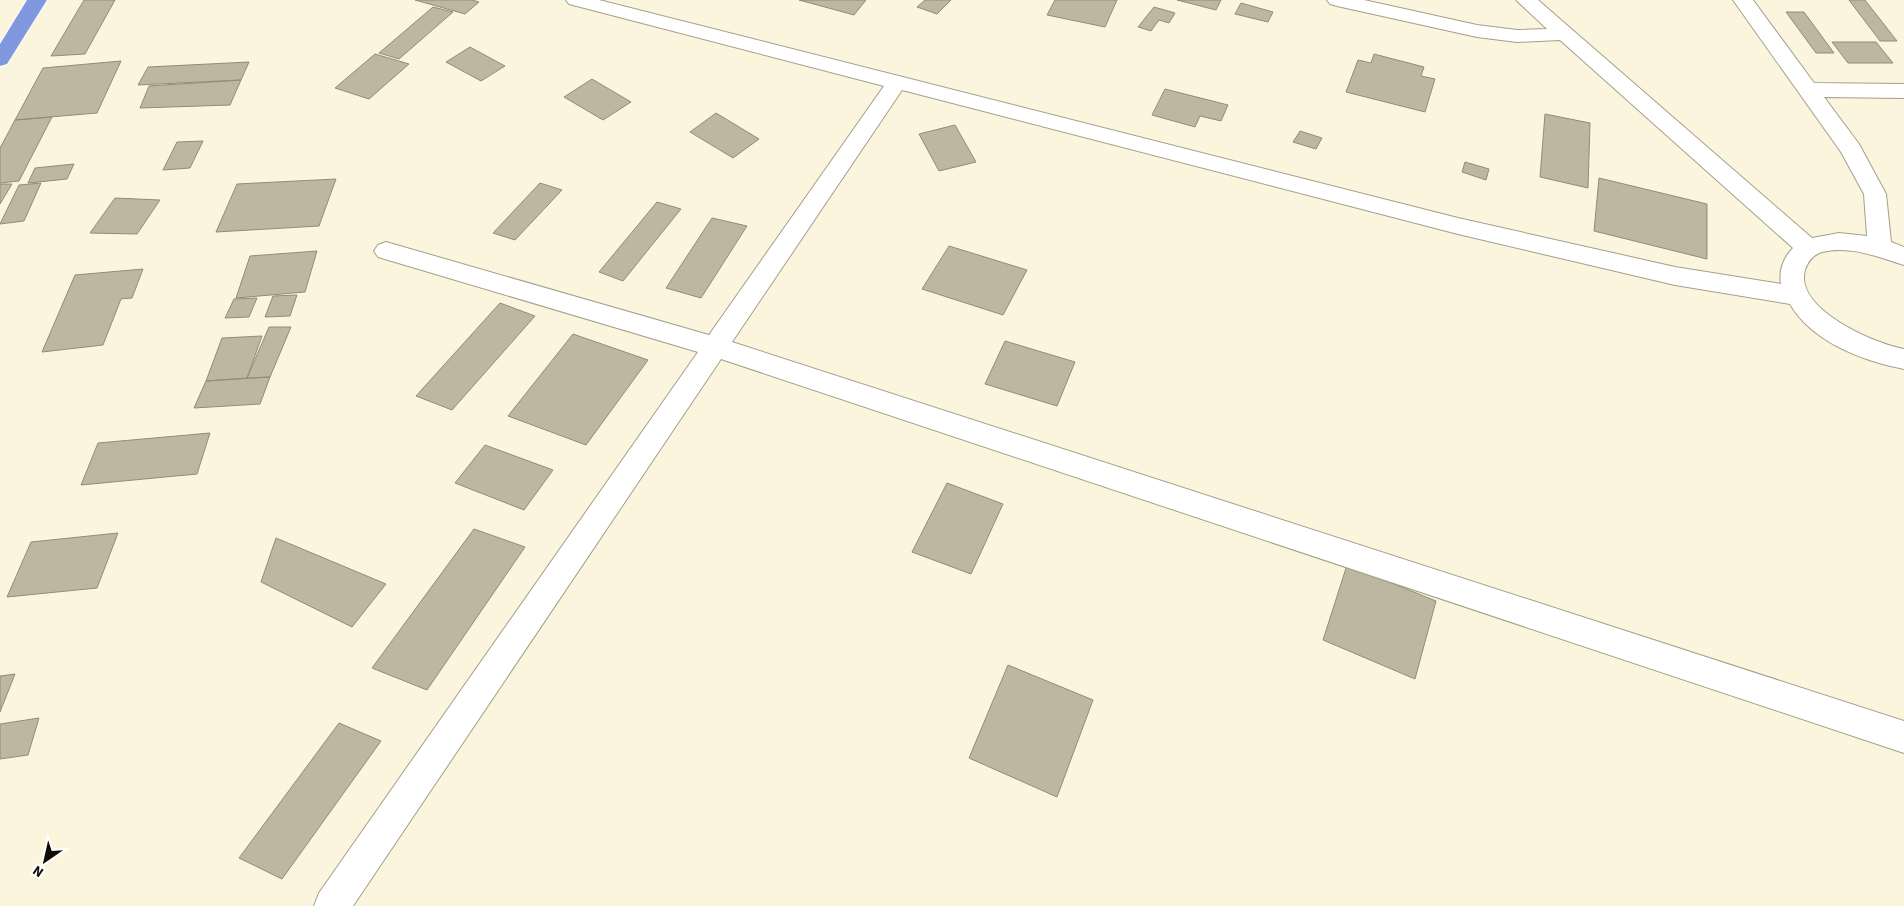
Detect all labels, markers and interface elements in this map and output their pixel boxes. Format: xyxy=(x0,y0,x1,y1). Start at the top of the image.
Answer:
north arrow xyxy=(20,836,70,886)
text: N xyxy=(29,860,48,882)

